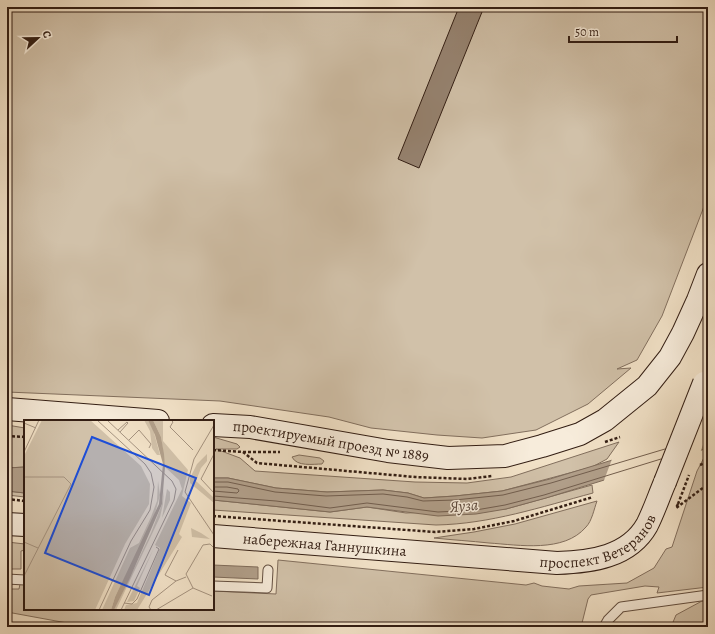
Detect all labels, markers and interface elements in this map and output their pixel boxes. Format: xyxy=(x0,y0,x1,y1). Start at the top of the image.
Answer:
north arrow xyxy=(18,18,58,58)
scale bar xyxy=(569,18,677,44)
text: 50 m xyxy=(575,24,599,40)
text: С xyxy=(39,28,55,41)
street label: проектируемый проезд № 1889 xyxy=(232,416,430,466)
inset map xyxy=(24,420,214,610)
water label: Яуза xyxy=(448,494,479,518)
street label: проспект Ветеранов xyxy=(539,511,661,573)
street label: набережная Ганнушкина xyxy=(242,528,407,561)

